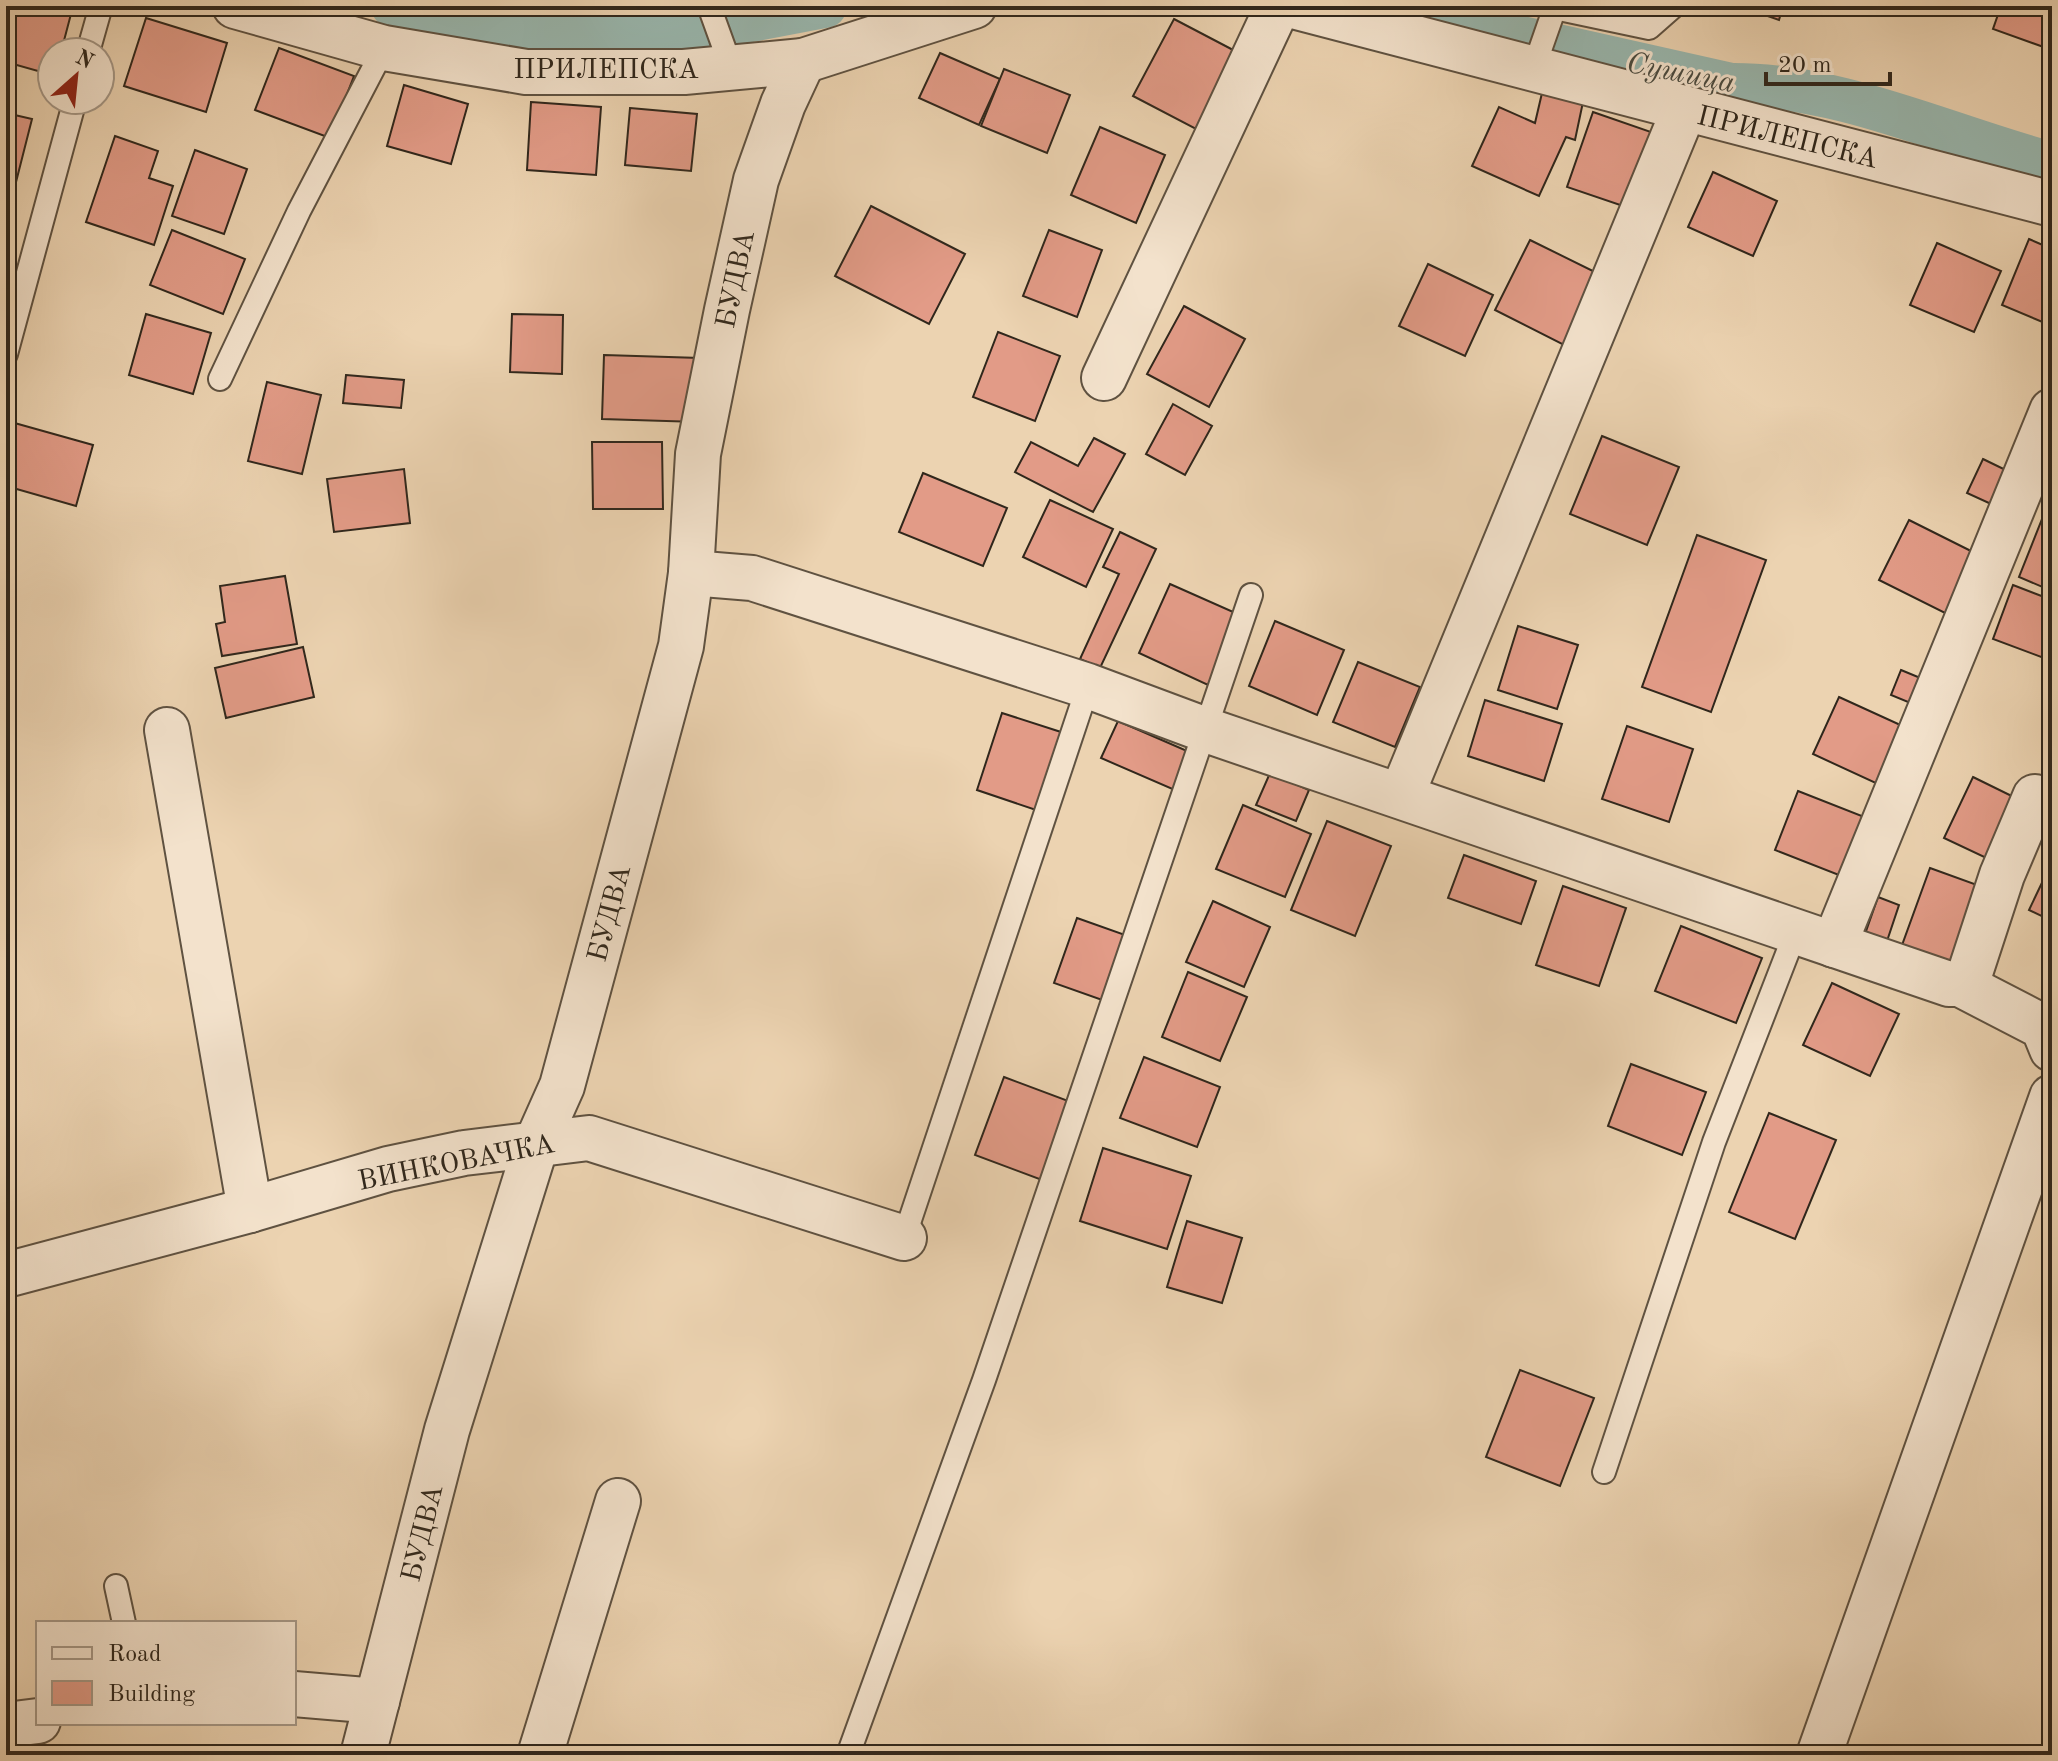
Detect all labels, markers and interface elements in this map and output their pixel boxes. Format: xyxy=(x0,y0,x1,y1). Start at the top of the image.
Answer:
north arrow xyxy=(36,36,116,116)
scale bar xyxy=(1766,36,1890,86)
text: N xyxy=(72,46,97,74)
water label: Сушица xyxy=(1624,49,1737,99)
text: 20 m xyxy=(1778,54,1832,78)
street label: ПРИЛЕПСКА xyxy=(513,57,699,85)
street label: ПРИЛЕПСКА xyxy=(1694,103,1881,175)
street label: БУДВА xyxy=(713,228,761,331)
street label: БУДВА xyxy=(585,862,637,965)
street label: ВИНКОВАЧКА xyxy=(356,1131,557,1197)
street label: БУДВА xyxy=(398,1482,450,1585)
legend xyxy=(36,1621,296,1725)
text: Road xyxy=(108,1643,161,1667)
text: Building xyxy=(108,1683,195,1707)

